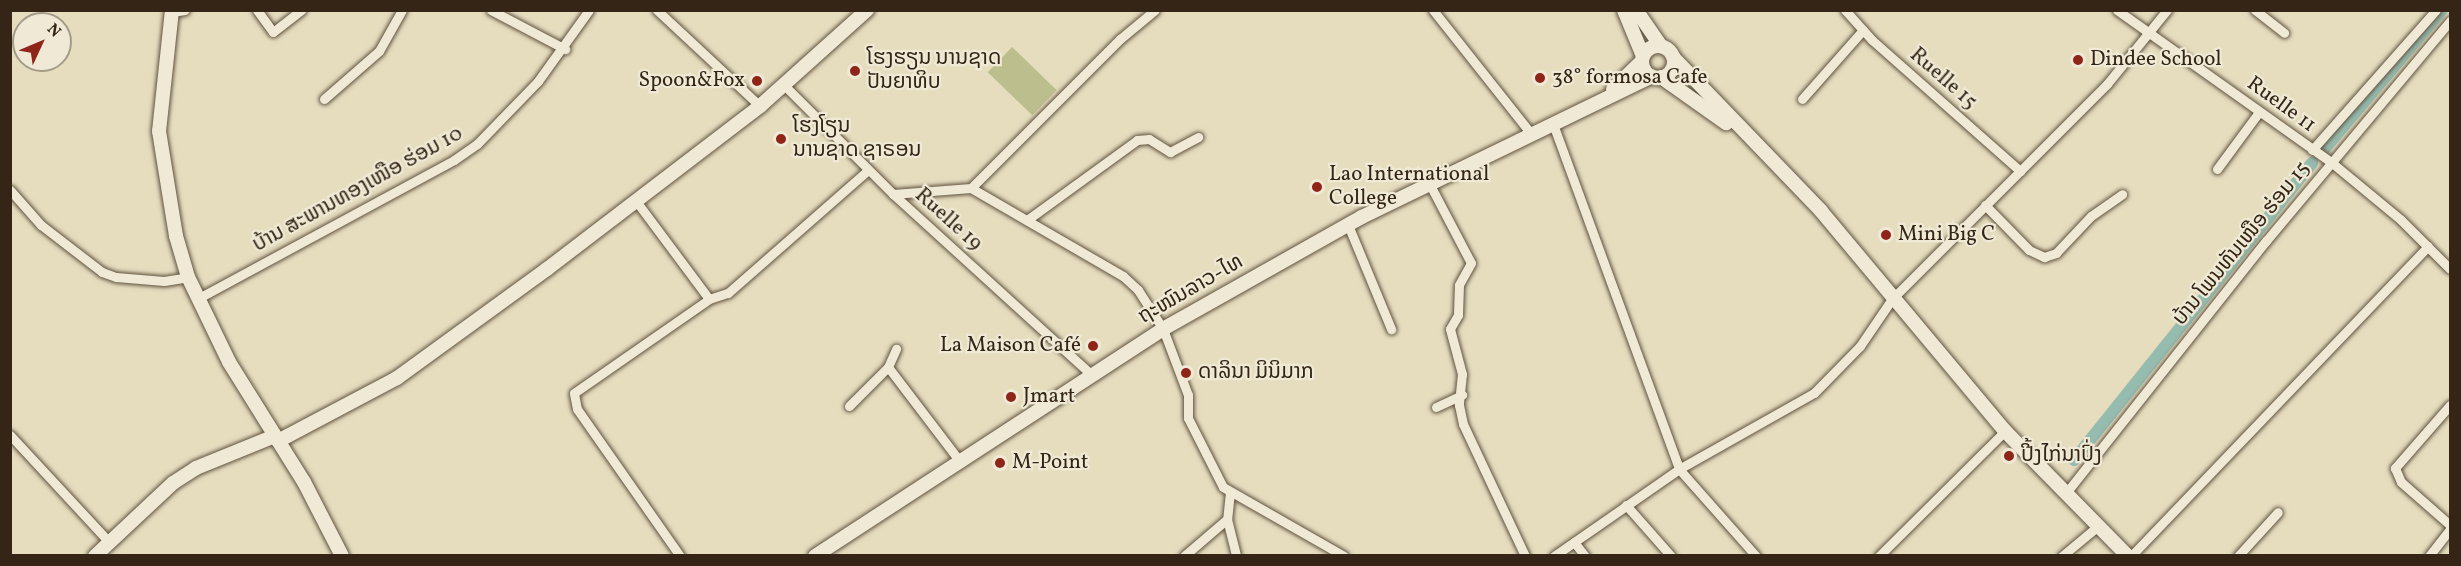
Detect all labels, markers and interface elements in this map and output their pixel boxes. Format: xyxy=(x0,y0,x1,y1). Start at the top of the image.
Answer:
north arrow xyxy=(12,12,72,72)
text: N xyxy=(42,19,65,43)
street label: Ruelle 15 xyxy=(1904,43,1982,115)
place label: ໂຮງຮຽນ ນານຊາດ ປັນຍາທິບ xyxy=(867,46,1001,96)
place label: Dindee School xyxy=(2090,47,2222,73)
marker: Dindee School xyxy=(2071,53,2085,67)
marker: ໂຮງຮຽນ ນານຊາດ ປັນຍາທິບ xyxy=(848,64,862,78)
place label: 38° formosa Cafe xyxy=(1552,65,1708,91)
place label: Spoon&Fox xyxy=(638,68,745,94)
marker: 38° formosa Cafe xyxy=(1533,71,1547,85)
street label: Ruelle 11 xyxy=(2242,72,2320,138)
marker: Spoon&Fox xyxy=(750,74,764,88)
place label: ໂຮງໂຽນ ນານຊາດ ຊາຣອນ xyxy=(793,114,921,164)
street label: ບ້ານ ສະພານທອງເໜືອ ຮ່ອມ 10 xyxy=(249,122,467,258)
marker: ໂຮງໂຽນ ນານຊາດ ຊາຣອນ xyxy=(774,132,788,146)
street label: ບ້ານ ໂພນທັນເໜືອ ຮ່ອມ 15 xyxy=(2168,157,2316,331)
place label: Lao International College xyxy=(1329,162,1489,212)
marker: Lao International College xyxy=(1310,180,1324,194)
street label: Ruelle 19 xyxy=(909,183,987,257)
place label: Mini Big C xyxy=(1898,222,1995,248)
marker: Mini Big C xyxy=(1879,228,1893,242)
street label: ຖະໜົນລາວ-ໄທ xyxy=(1134,250,1248,330)
place label: La Maison Café xyxy=(940,333,1081,359)
marker: La Maison Café xyxy=(1086,339,1100,353)
place label: ດາລິນາ ມິນິມາກ xyxy=(1198,360,1314,386)
marker: ດາລິນາ ມິນິມາກ xyxy=(1179,366,1193,380)
place label: Jmart xyxy=(1023,384,1075,410)
marker: Jmart xyxy=(1004,390,1018,404)
place label: ປີ້ງໄກ່ນາປົ່ງ xyxy=(2021,443,2102,469)
marker: ປີ້ງໄກ່ນາປົ່ງ xyxy=(2002,449,2016,463)
place label: M-Point xyxy=(1012,450,1088,476)
marker: M-Point xyxy=(993,456,1007,470)

